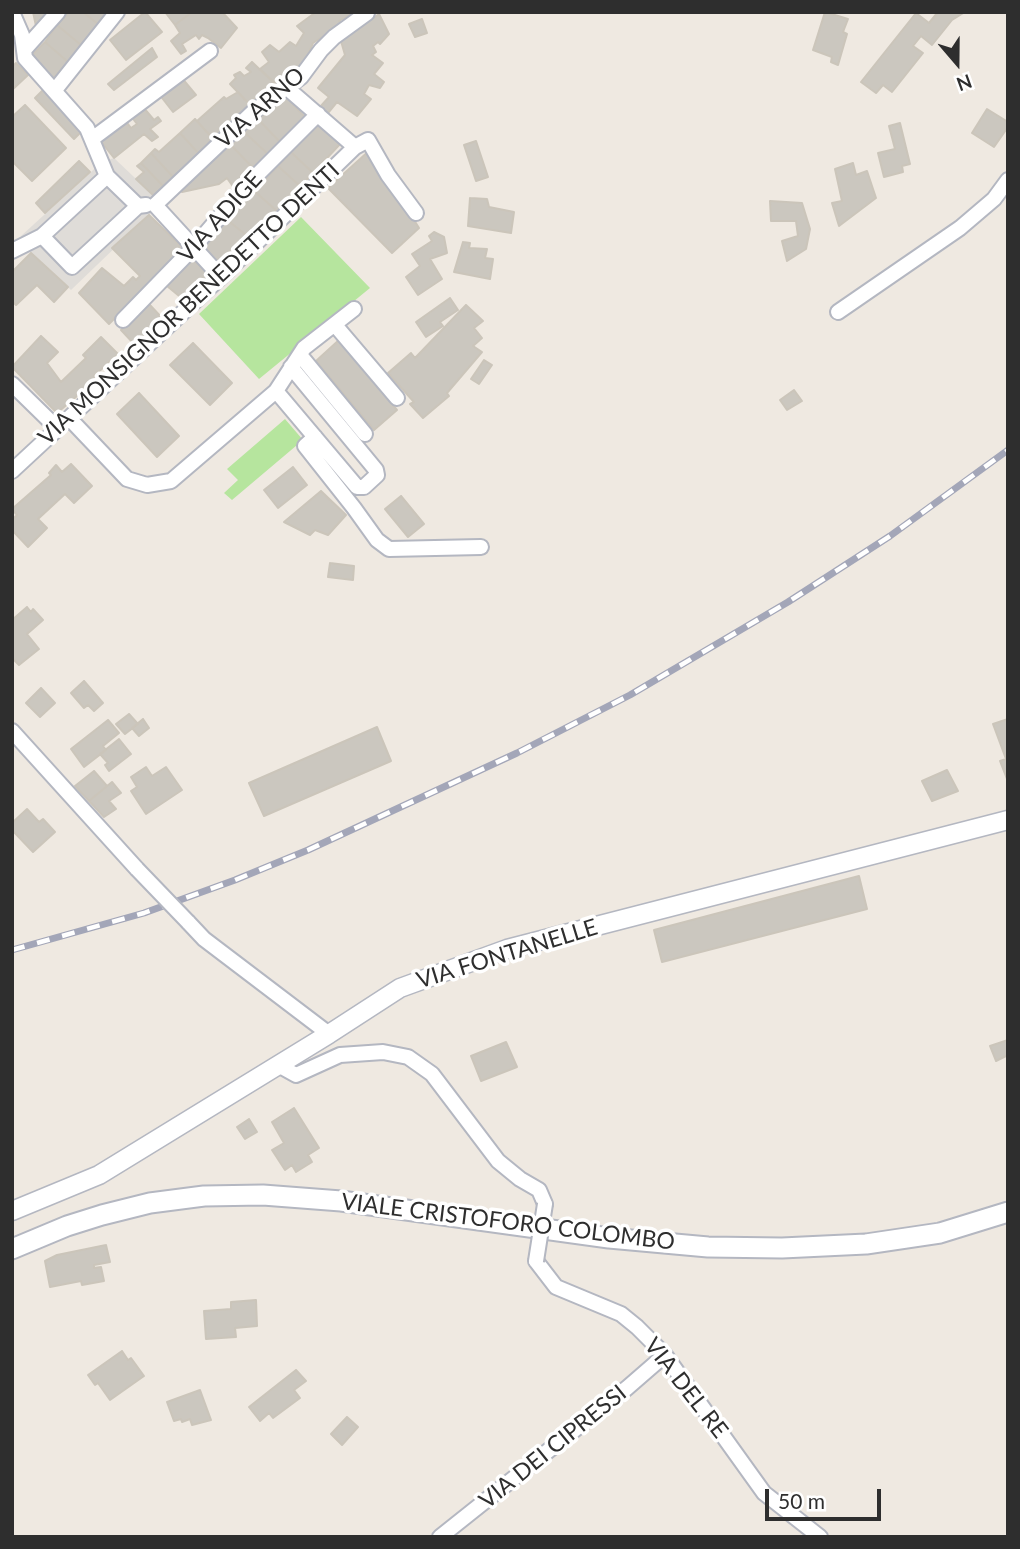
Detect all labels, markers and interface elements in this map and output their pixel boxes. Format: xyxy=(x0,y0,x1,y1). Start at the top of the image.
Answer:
north arrow xyxy=(922,28,992,98)
street label: VIA ARNO xyxy=(210,62,310,154)
text: N xyxy=(954,70,975,97)
street label: VIA MONSIGNOR BENEDETTO DENTI xyxy=(33,157,345,451)
street label: VIA ADIGE xyxy=(172,166,268,268)
street label: VIA FONTANELLE xyxy=(413,913,601,995)
street label: VIALE CRISTOFORO COLOMBO xyxy=(340,1188,676,1256)
street label: VIA DEL RE xyxy=(638,1332,734,1444)
street label: VIA DEI CIPRESSI xyxy=(474,1379,632,1515)
scale bar xyxy=(768,1476,884,1520)
text: 50 m xyxy=(778,1488,825,1513)

